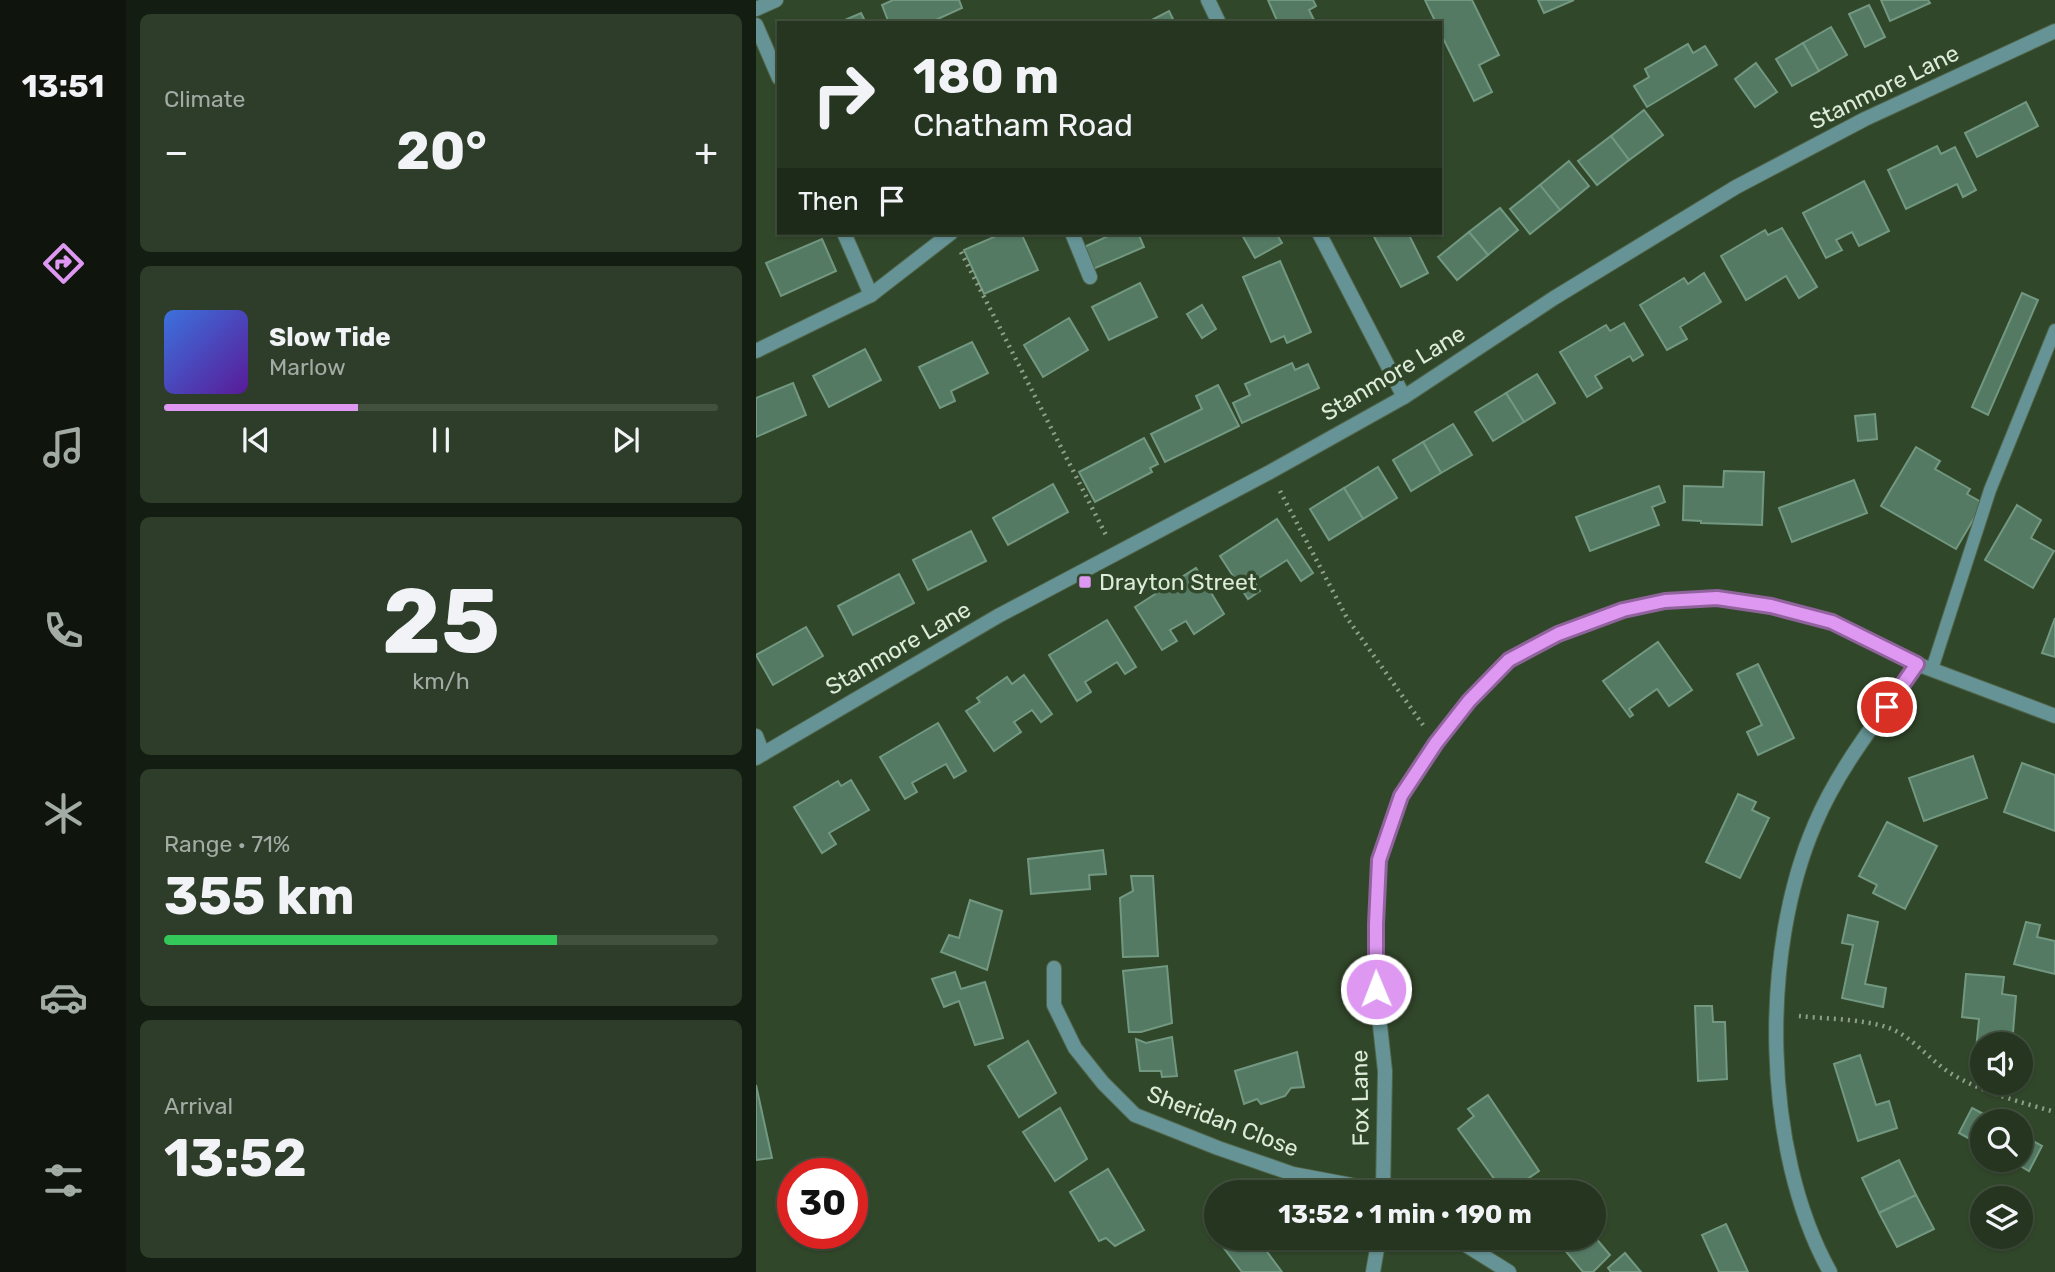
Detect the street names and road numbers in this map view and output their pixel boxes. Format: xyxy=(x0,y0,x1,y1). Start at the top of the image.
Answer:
street label: Stanmore Lane xyxy=(1805,39,1963,135)
street label: Stanmore Lane xyxy=(1316,319,1470,427)
street label: Stanmore Lane xyxy=(820,595,976,701)
street label: Fox Lane xyxy=(1345,1049,1375,1147)
street label: Sheridan Close xyxy=(1143,1079,1303,1163)

